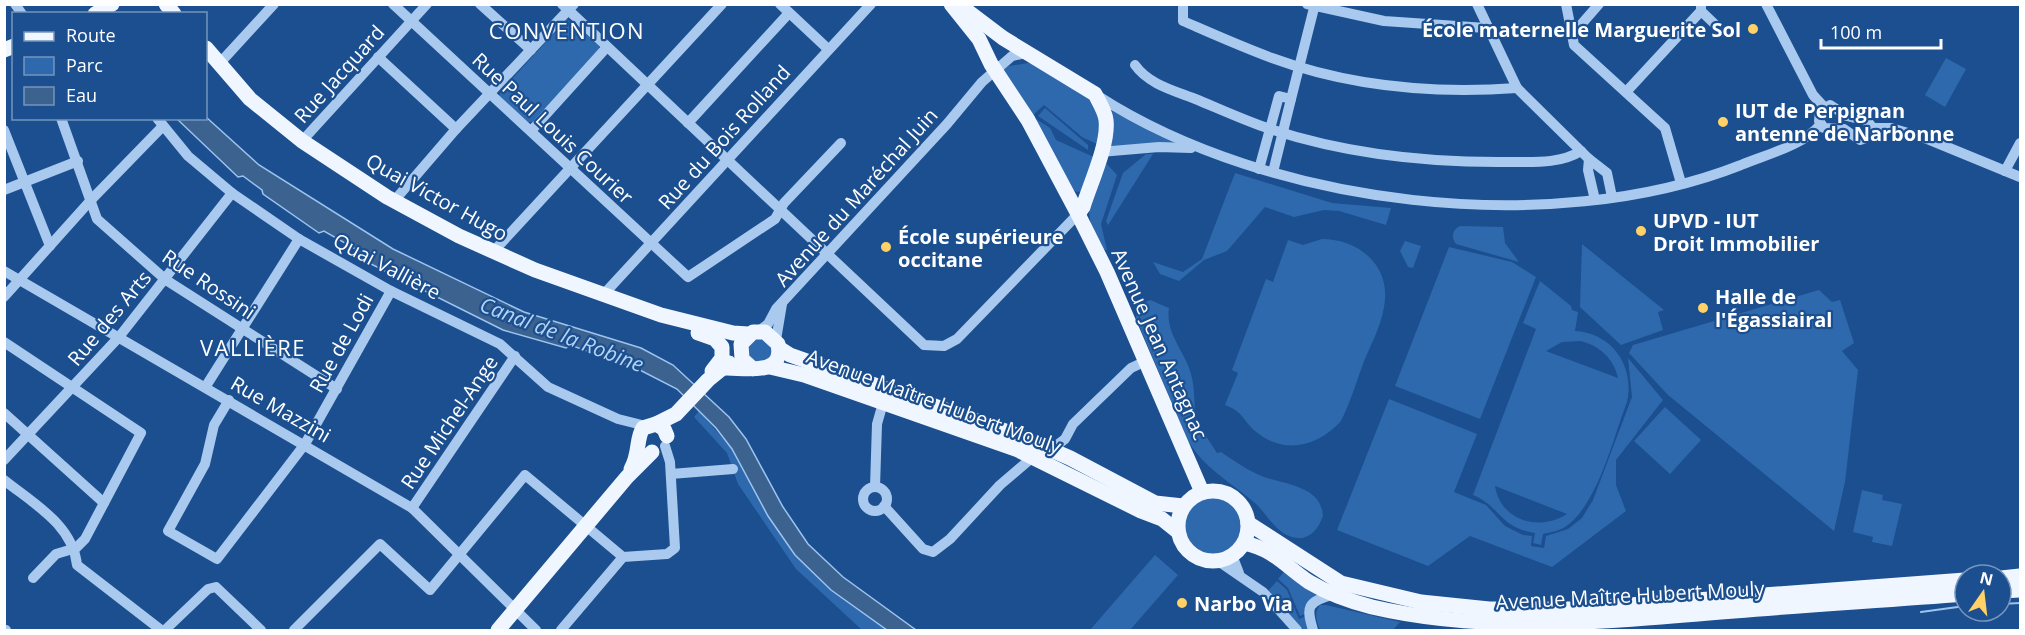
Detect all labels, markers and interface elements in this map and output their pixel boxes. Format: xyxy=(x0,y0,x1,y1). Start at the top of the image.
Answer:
legend xyxy=(12,12,207,120)
scale bar xyxy=(1821,12,1941,50)
district label: CONVENTION xyxy=(489,15,645,45)
place label: École maternelle Marguerite Sol xyxy=(1422,16,1741,43)
street label: Rue Jacquard xyxy=(288,19,390,129)
text: 100 m xyxy=(1830,20,1882,44)
marker: École maternelle Marguerite Sol xyxy=(1746,22,1760,36)
text: Route xyxy=(66,23,116,47)
street label: Rue Paul Louis Courier xyxy=(467,46,639,210)
text: Parc xyxy=(66,53,103,77)
street label: Rue du Bois Rolland xyxy=(652,59,796,215)
text: Eau xyxy=(66,83,97,107)
place label: IUT de Perpignan antenne de Narbonne xyxy=(1735,97,1954,147)
street label: Avenue du Maréchal Juin xyxy=(769,102,943,292)
marker: IUT de Perpignan antenne de Narbonne xyxy=(1716,115,1730,129)
street label: Quai Victor Hugo xyxy=(361,147,513,247)
place label: UPVD - IUT Droit Immobilier xyxy=(1653,207,1819,257)
place label: École supérieure occitane xyxy=(898,223,1064,273)
marker: UPVD - IUT Droit Immobilier xyxy=(1634,224,1648,238)
street label: Quai Vallière xyxy=(329,226,445,306)
marker: École supérieure occitane xyxy=(879,240,893,254)
street label: Rue Rossini xyxy=(157,243,261,325)
street label: Avenue Jean Antagnac xyxy=(1106,244,1214,444)
street label: Rue des Arts xyxy=(61,265,157,371)
place label: Halle de l'Égassiairal xyxy=(1715,283,1832,333)
street label: Rue de Lodi xyxy=(303,289,379,397)
water label: Canal de la Robine xyxy=(476,290,648,378)
marker: Halle de l'Égassiairal xyxy=(1696,301,1710,315)
district label: VALLIÈRE xyxy=(200,332,306,362)
street label: Avenue Maître Hubert Mouly xyxy=(803,342,1066,460)
street label: Rue Michel-Ange xyxy=(394,350,504,494)
street label: Rue Mazzini xyxy=(226,369,336,449)
north arrow xyxy=(1953,563,2013,623)
text: N xyxy=(1978,566,1996,591)
street label: Avenue Maître Hubert Mouly xyxy=(1495,574,1766,616)
place label: Narbo Via xyxy=(1194,590,1293,617)
marker: Narbo Via xyxy=(1175,596,1189,610)

